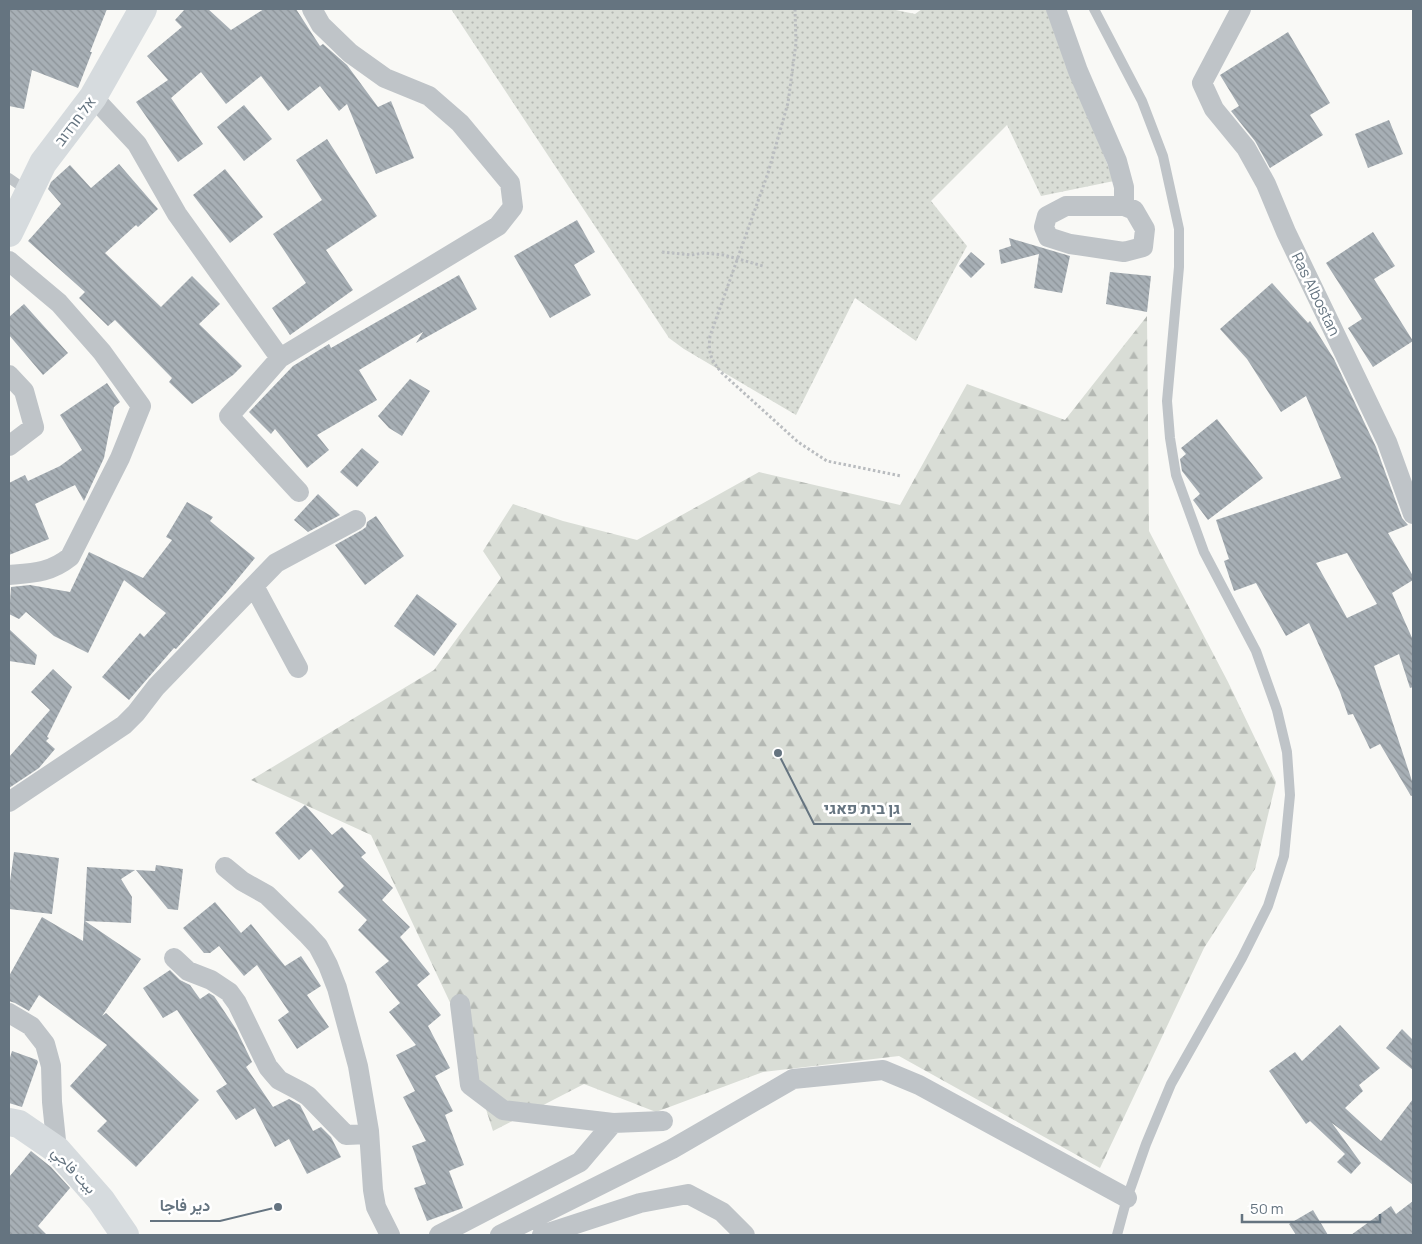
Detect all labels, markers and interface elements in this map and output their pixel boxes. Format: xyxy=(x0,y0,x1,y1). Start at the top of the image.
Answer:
street label: אל חרדוב xyxy=(49,92,101,150)
street label: Ras Albostan xyxy=(1287,249,1345,339)
callout: גן בית פאגי xyxy=(814,793,911,824)
text: גן בית פאגי xyxy=(824,797,900,819)
street label: بيت فاجي xyxy=(45,1142,101,1200)
callout: دير فاجا xyxy=(150,1190,220,1221)
scale bar xyxy=(1242,1192,1380,1224)
text: دير فاجا xyxy=(160,1194,210,1216)
text: 50 m xyxy=(1250,1198,1284,1219)

